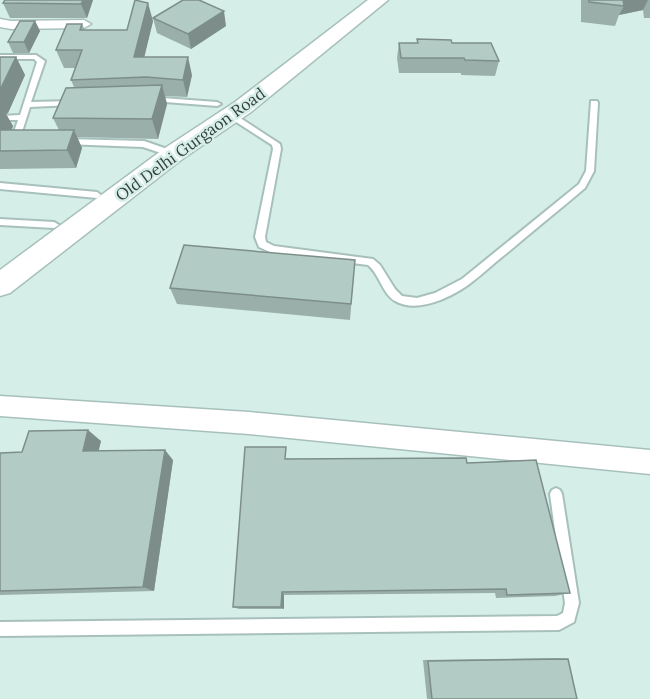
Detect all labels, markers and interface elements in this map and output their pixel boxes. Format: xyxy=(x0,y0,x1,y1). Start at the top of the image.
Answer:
street label: Old Delhi Gurgaon Road xyxy=(111,83,269,205)

